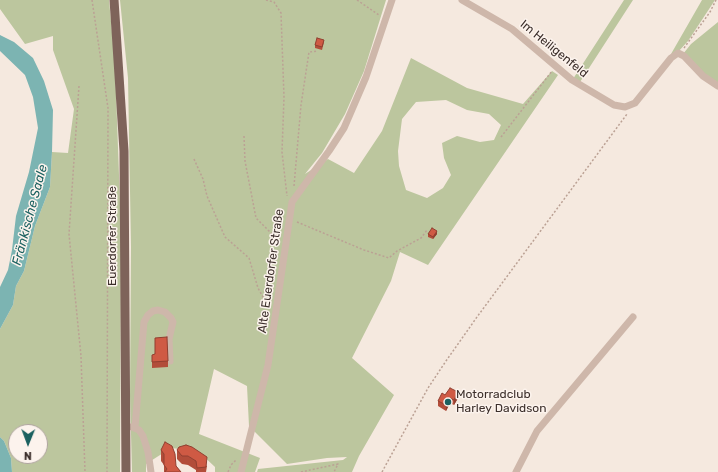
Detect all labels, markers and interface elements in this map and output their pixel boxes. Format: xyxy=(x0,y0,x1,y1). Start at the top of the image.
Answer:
street label: Im Heiligenfeld xyxy=(517,17,591,81)
water label: Fränkische Saale xyxy=(9,163,51,267)
street label: Euerdorfer Straße xyxy=(106,186,120,286)
street label: Alte Euerdorfer Straße xyxy=(255,208,287,334)
place label: Motorradclub Harley Davidson xyxy=(456,388,546,416)
marker: Motorradclub Harley Davidson xyxy=(443,397,453,407)
north arrow xyxy=(8,424,48,464)
text: N xyxy=(24,449,32,462)

